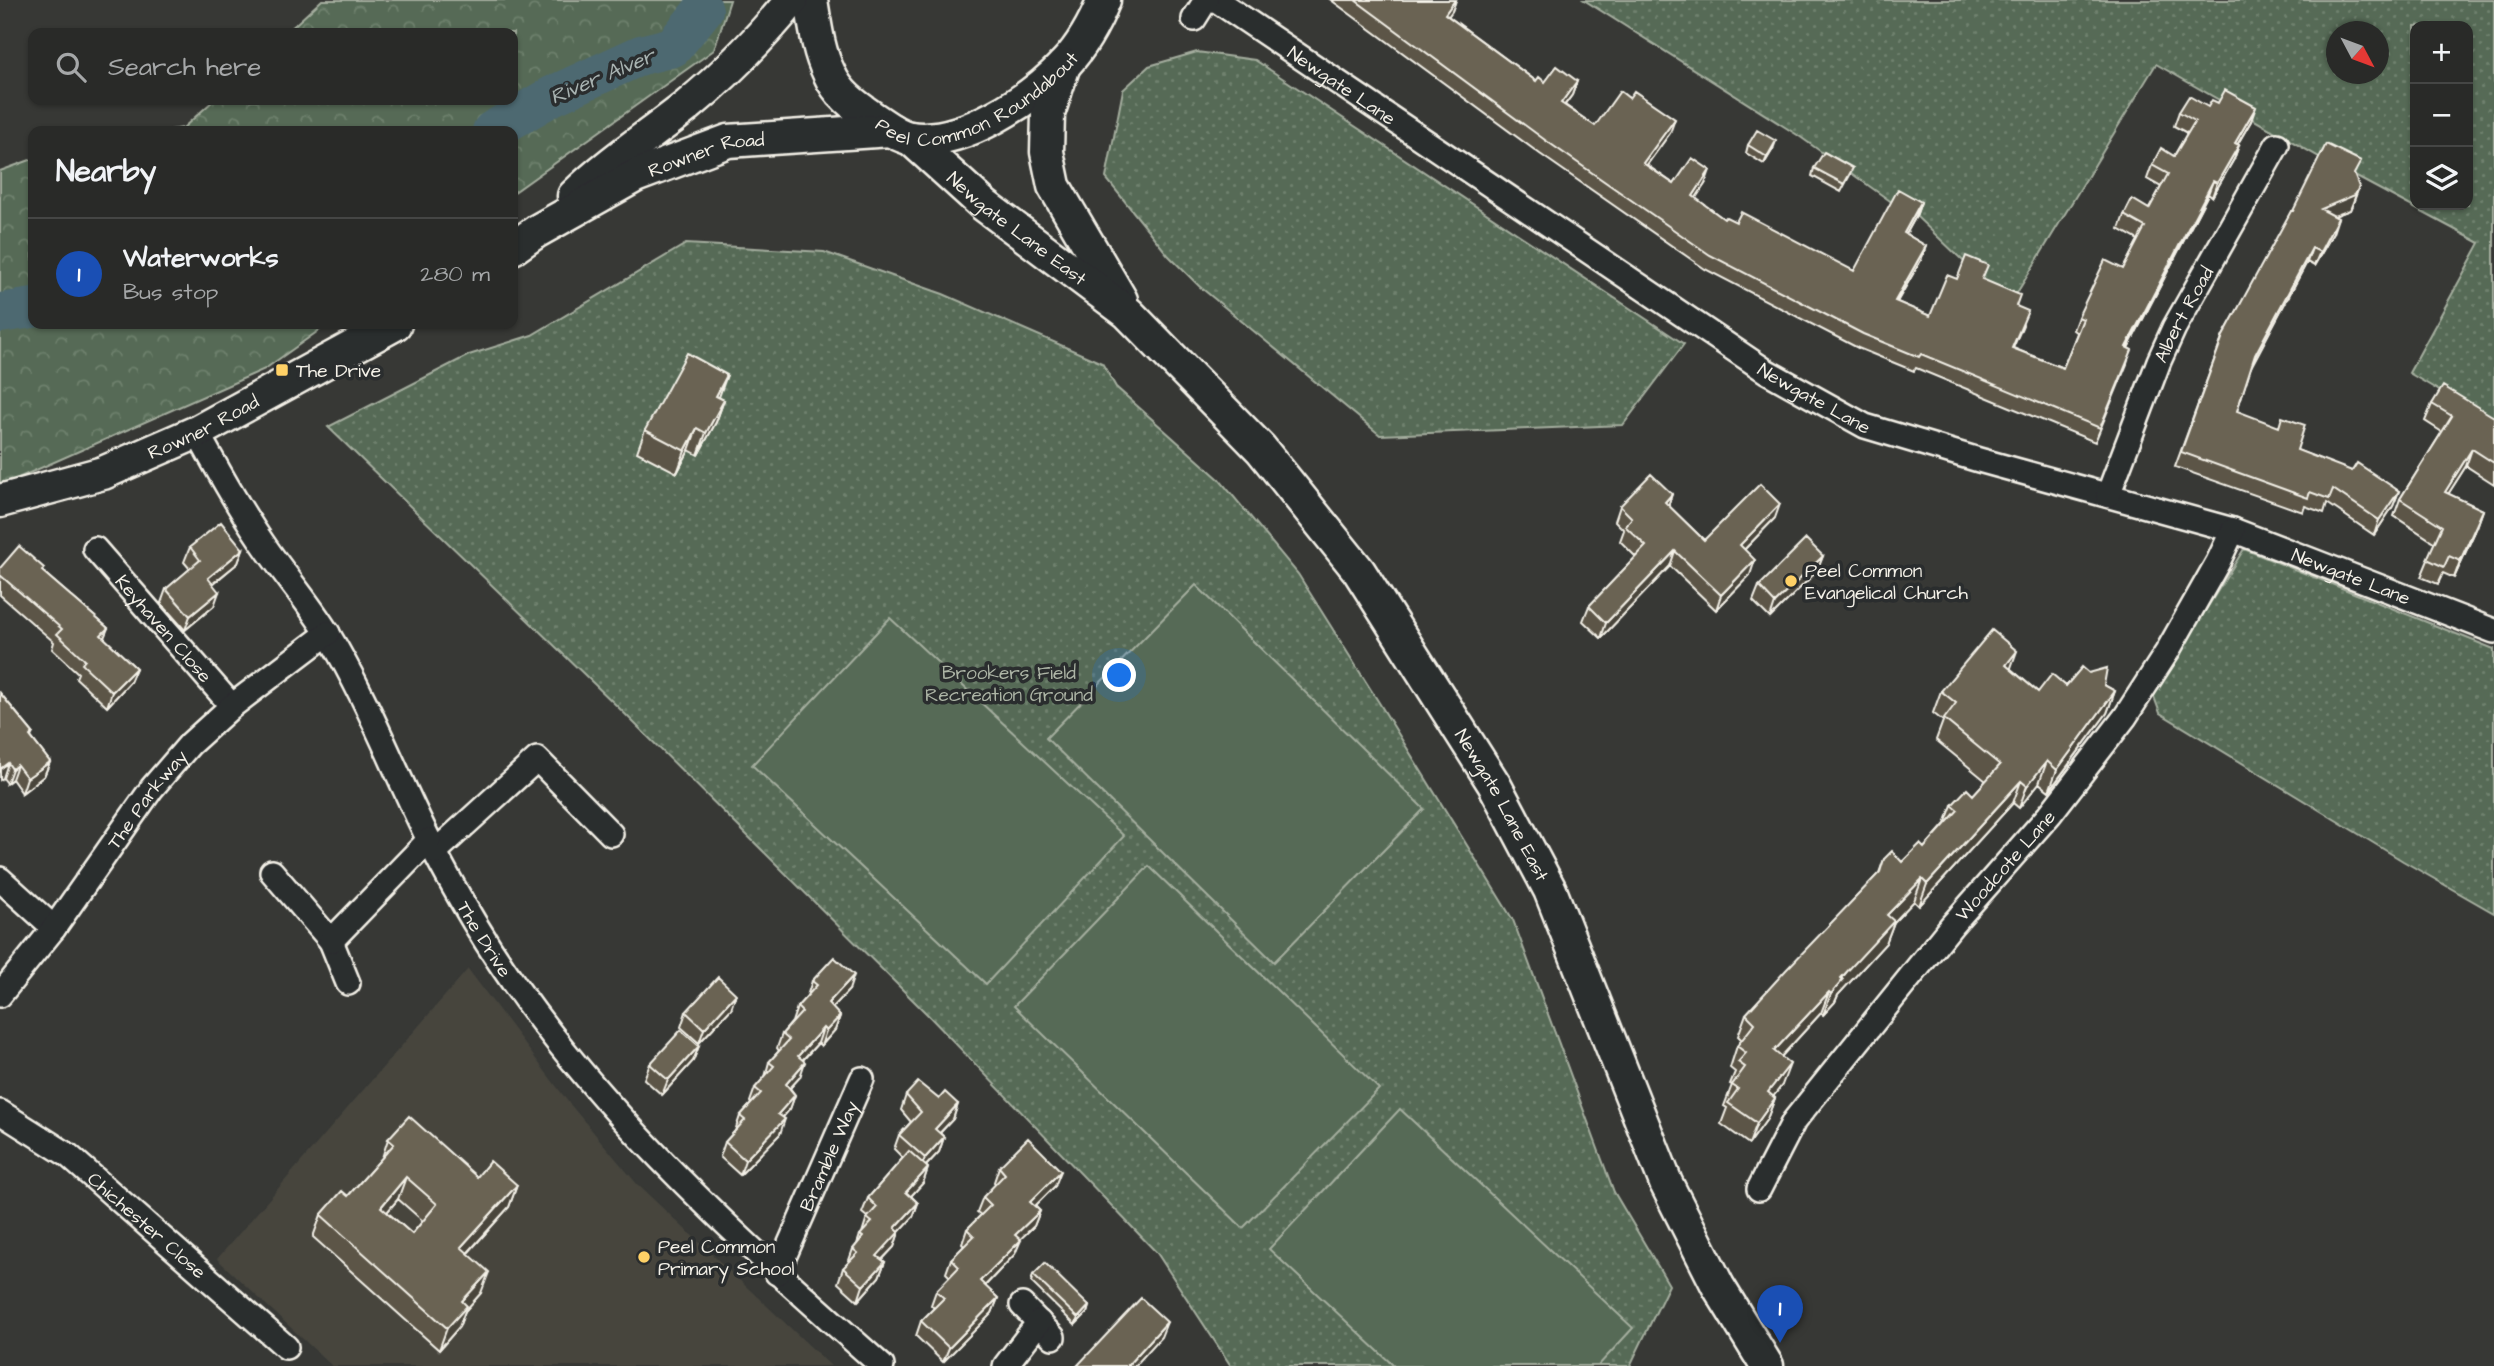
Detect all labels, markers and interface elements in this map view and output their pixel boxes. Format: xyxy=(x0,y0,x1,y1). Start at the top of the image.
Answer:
north arrow xyxy=(2326,21,2389,84)
map controls xyxy=(2410,21,2473,210)
button: + xyxy=(2410,21,2473,84)
search box xyxy=(28,28,518,105)
water label: River Alver xyxy=(545,40,661,111)
street label: Newgate Lane xyxy=(1282,40,1401,132)
street label: Peel Common Roundabout xyxy=(870,46,1085,154)
icon: search xyxy=(52,48,90,86)
text: Search here xyxy=(108,49,261,85)
button: − xyxy=(2410,84,2473,147)
street label: Rowner Road xyxy=(644,127,766,185)
button: layers xyxy=(2410,147,2473,210)
text: Nearby xyxy=(56,151,156,193)
street label: Newgate Lane East xyxy=(940,166,1092,293)
text: Waterworks xyxy=(123,240,279,276)
text: 1 xyxy=(78,258,80,290)
text: 280 m xyxy=(420,258,490,290)
street label: Albert Road xyxy=(2148,262,2221,367)
text: Bus stop xyxy=(123,276,218,308)
street label: Newgate Lane xyxy=(1752,357,1875,442)
place label: The Drive xyxy=(296,358,381,385)
marker: The Drive xyxy=(274,362,290,378)
street label: Rowner Road xyxy=(144,389,264,467)
street label: Newgate Lane xyxy=(2288,542,2414,612)
place label: Peel Common Evangelical Church xyxy=(1805,558,1969,608)
street label: Keyhaven Close xyxy=(108,569,218,689)
marker: Peel Common Evangelical Church xyxy=(1783,573,1799,589)
your location xyxy=(1102,658,1136,692)
park label: Brookers Field Recreation Ground xyxy=(925,660,1093,709)
street label: Newgate Lane East xyxy=(1447,724,1555,887)
street label: The Parkway xyxy=(101,744,195,855)
street label: Woodcote Lane xyxy=(1949,805,2062,928)
street label: The Drive xyxy=(450,896,518,983)
street label: Bramble Way xyxy=(794,1096,867,1216)
street label: Chichester Close xyxy=(81,1166,211,1286)
place label: Peel Common Primary School xyxy=(658,1234,794,1284)
marker: Peel Common Primary School xyxy=(636,1249,652,1265)
pin: 1 xyxy=(1757,1285,1803,1343)

